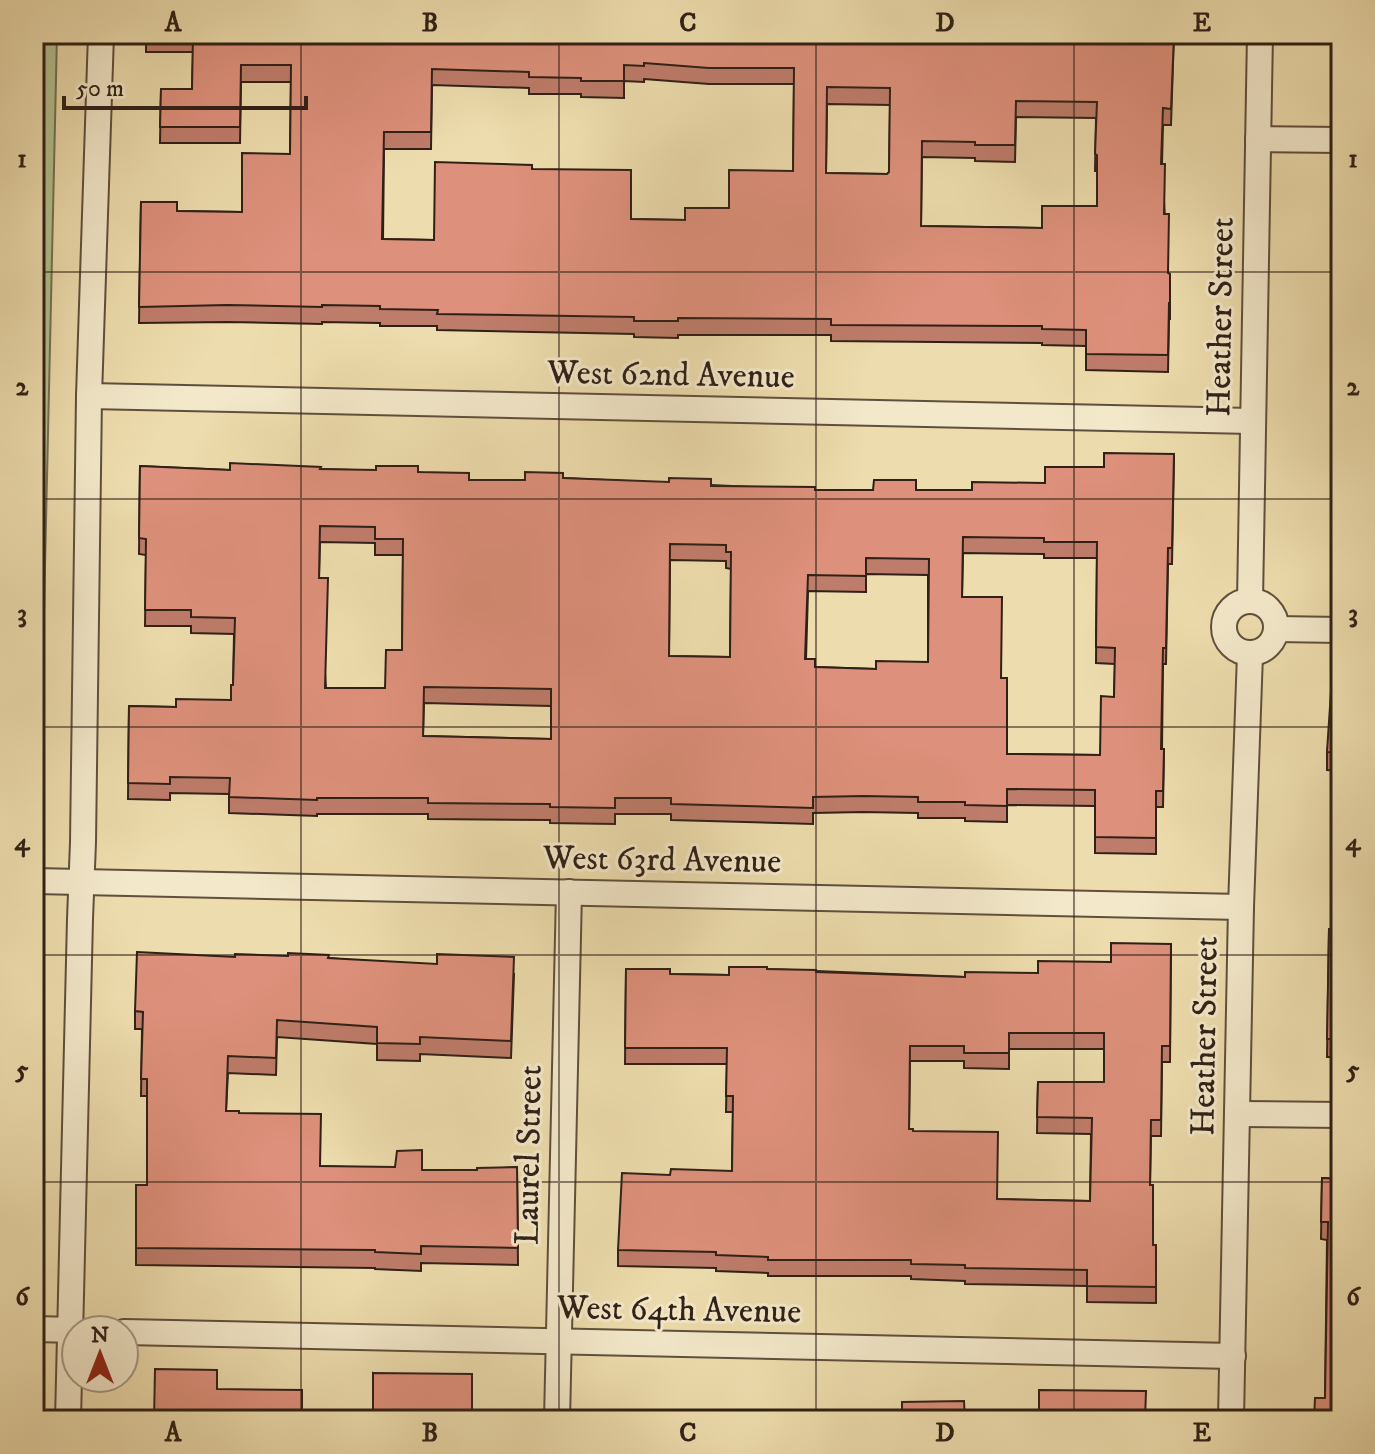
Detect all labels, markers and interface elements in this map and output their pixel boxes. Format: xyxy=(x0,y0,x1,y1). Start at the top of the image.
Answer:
text: A xyxy=(164,7,183,40)
text: B xyxy=(422,7,438,40)
text: C xyxy=(679,7,697,40)
text: D xyxy=(935,7,955,40)
text: E xyxy=(1193,7,1211,40)
scale bar xyxy=(64,60,306,110)
text: 50 m xyxy=(76,74,124,104)
text: 1 xyxy=(17,143,27,176)
text: 1 xyxy=(1348,143,1358,176)
street label: Heather Street xyxy=(1198,217,1244,417)
street label: West 62nd Avenue xyxy=(546,352,795,398)
text: 2 xyxy=(16,371,30,404)
text: 2 xyxy=(1347,371,1361,404)
text: 3 xyxy=(17,598,27,631)
text: 3 xyxy=(1348,598,1358,631)
text: 4 xyxy=(15,826,31,859)
text: 4 xyxy=(1346,826,1362,859)
street label: West 63rd Avenue xyxy=(541,837,782,883)
street label: Heather Street xyxy=(1182,936,1228,1136)
text: 5 xyxy=(15,1054,29,1087)
text: 5 xyxy=(1346,1054,1360,1087)
street label: Laurel Street xyxy=(506,1065,552,1245)
text: 6 xyxy=(15,1281,30,1314)
text: 6 xyxy=(1346,1281,1361,1314)
street label: West 64th Avenue xyxy=(555,1287,802,1333)
north arrow xyxy=(60,1314,140,1394)
text: N xyxy=(91,1322,109,1349)
text: A xyxy=(164,1417,183,1450)
text: B xyxy=(422,1417,438,1450)
text: C xyxy=(679,1417,697,1450)
text: D xyxy=(935,1417,955,1450)
text: E xyxy=(1193,1417,1211,1450)

